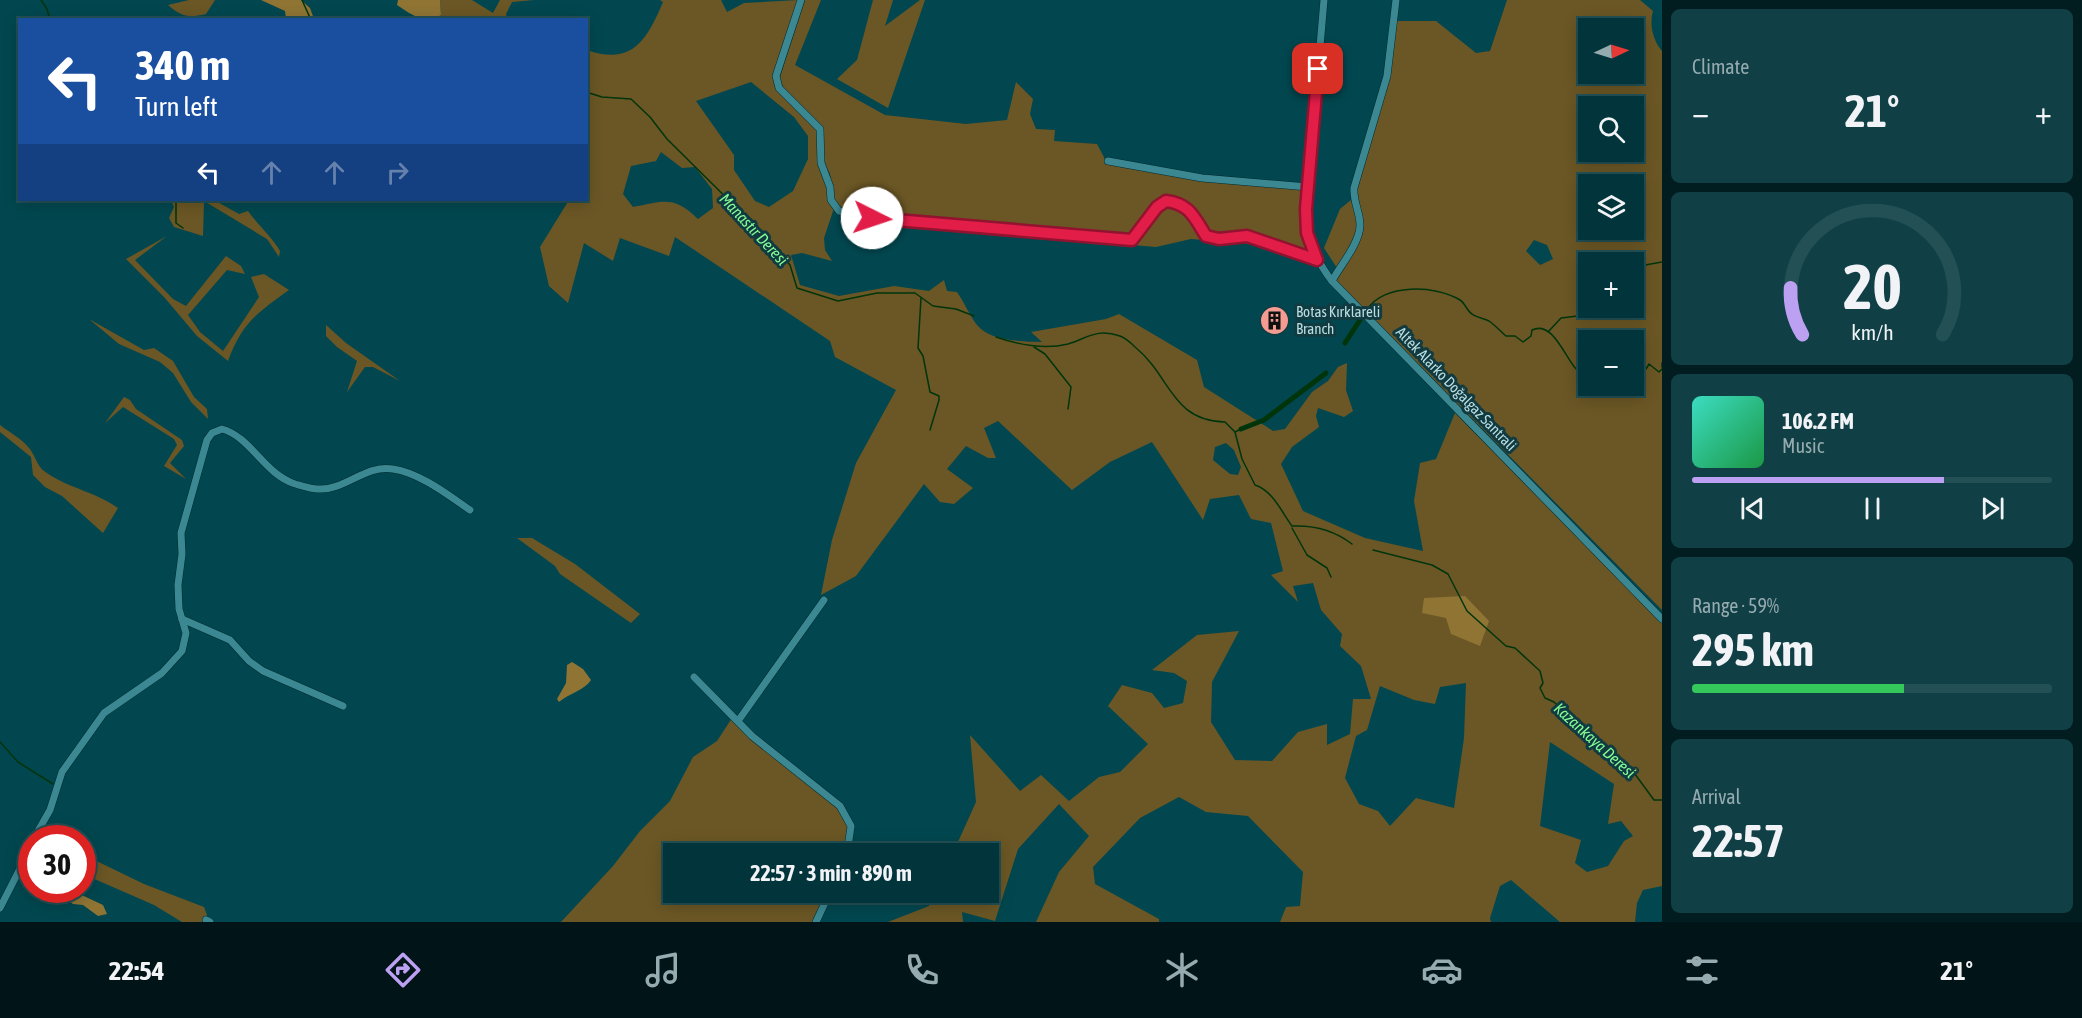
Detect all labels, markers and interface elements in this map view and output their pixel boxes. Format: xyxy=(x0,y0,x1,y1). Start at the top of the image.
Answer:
north arrow xyxy=(1578,18,1644,84)
map controls xyxy=(1578,18,1644,396)
text: 340 m xyxy=(135,41,230,89)
icon: left xyxy=(36,42,114,120)
pin xyxy=(1292,43,1343,94)
icon: arrive xyxy=(1301,52,1334,85)
text: Climate xyxy=(1692,55,1749,78)
text: 21° xyxy=(1845,85,1899,137)
text: Turn left xyxy=(135,91,218,122)
text: − xyxy=(1692,93,1709,131)
text: + xyxy=(2035,93,2052,131)
button: search xyxy=(1578,96,1644,162)
icon: left xyxy=(192,156,225,189)
icon: ahead xyxy=(255,156,288,189)
icon: ahead xyxy=(318,156,351,189)
icon: right xyxy=(381,156,414,189)
button: layers xyxy=(1578,174,1644,240)
position arrow xyxy=(840,186,904,250)
water label: Manastır Deresi xyxy=(716,189,792,269)
button: + xyxy=(1578,252,1644,318)
text: 20 xyxy=(1843,252,1901,323)
place label: Botas Kırklareli Branch xyxy=(1296,303,1380,337)
building icon: Botas Kırklareli Branch xyxy=(1259,305,1291,337)
text: km/h xyxy=(1851,321,1893,346)
street label: Altek Alarko Doğalgaz Santrali xyxy=(1393,323,1520,454)
button: − xyxy=(1578,330,1644,396)
text: 106.2 FM xyxy=(1782,408,1854,434)
text: Music xyxy=(1782,434,1824,457)
icon: previous xyxy=(1736,492,1769,525)
icon: pause xyxy=(1856,492,1889,525)
icon: next xyxy=(1976,492,2009,525)
text: Range · 59% xyxy=(1692,594,1779,617)
text: 295 km xyxy=(1692,624,1814,676)
water label: Kazankaya Deresi xyxy=(1550,699,1640,782)
text: Arrival xyxy=(1692,785,1741,808)
text: 22:57 xyxy=(1692,815,1785,867)
speed limit sign: 30 xyxy=(18,825,96,903)
text: 22:57 · 3 min · 890 m xyxy=(750,860,912,886)
icon: directions xyxy=(382,949,424,991)
icon: music xyxy=(642,949,684,991)
icon: phone xyxy=(901,949,943,991)
icon: climate xyxy=(1161,949,1203,991)
icon: car xyxy=(1421,949,1463,991)
icon: filters xyxy=(1681,949,1723,991)
text: 22:54 xyxy=(109,955,164,986)
text: 21° xyxy=(1940,955,1973,986)

